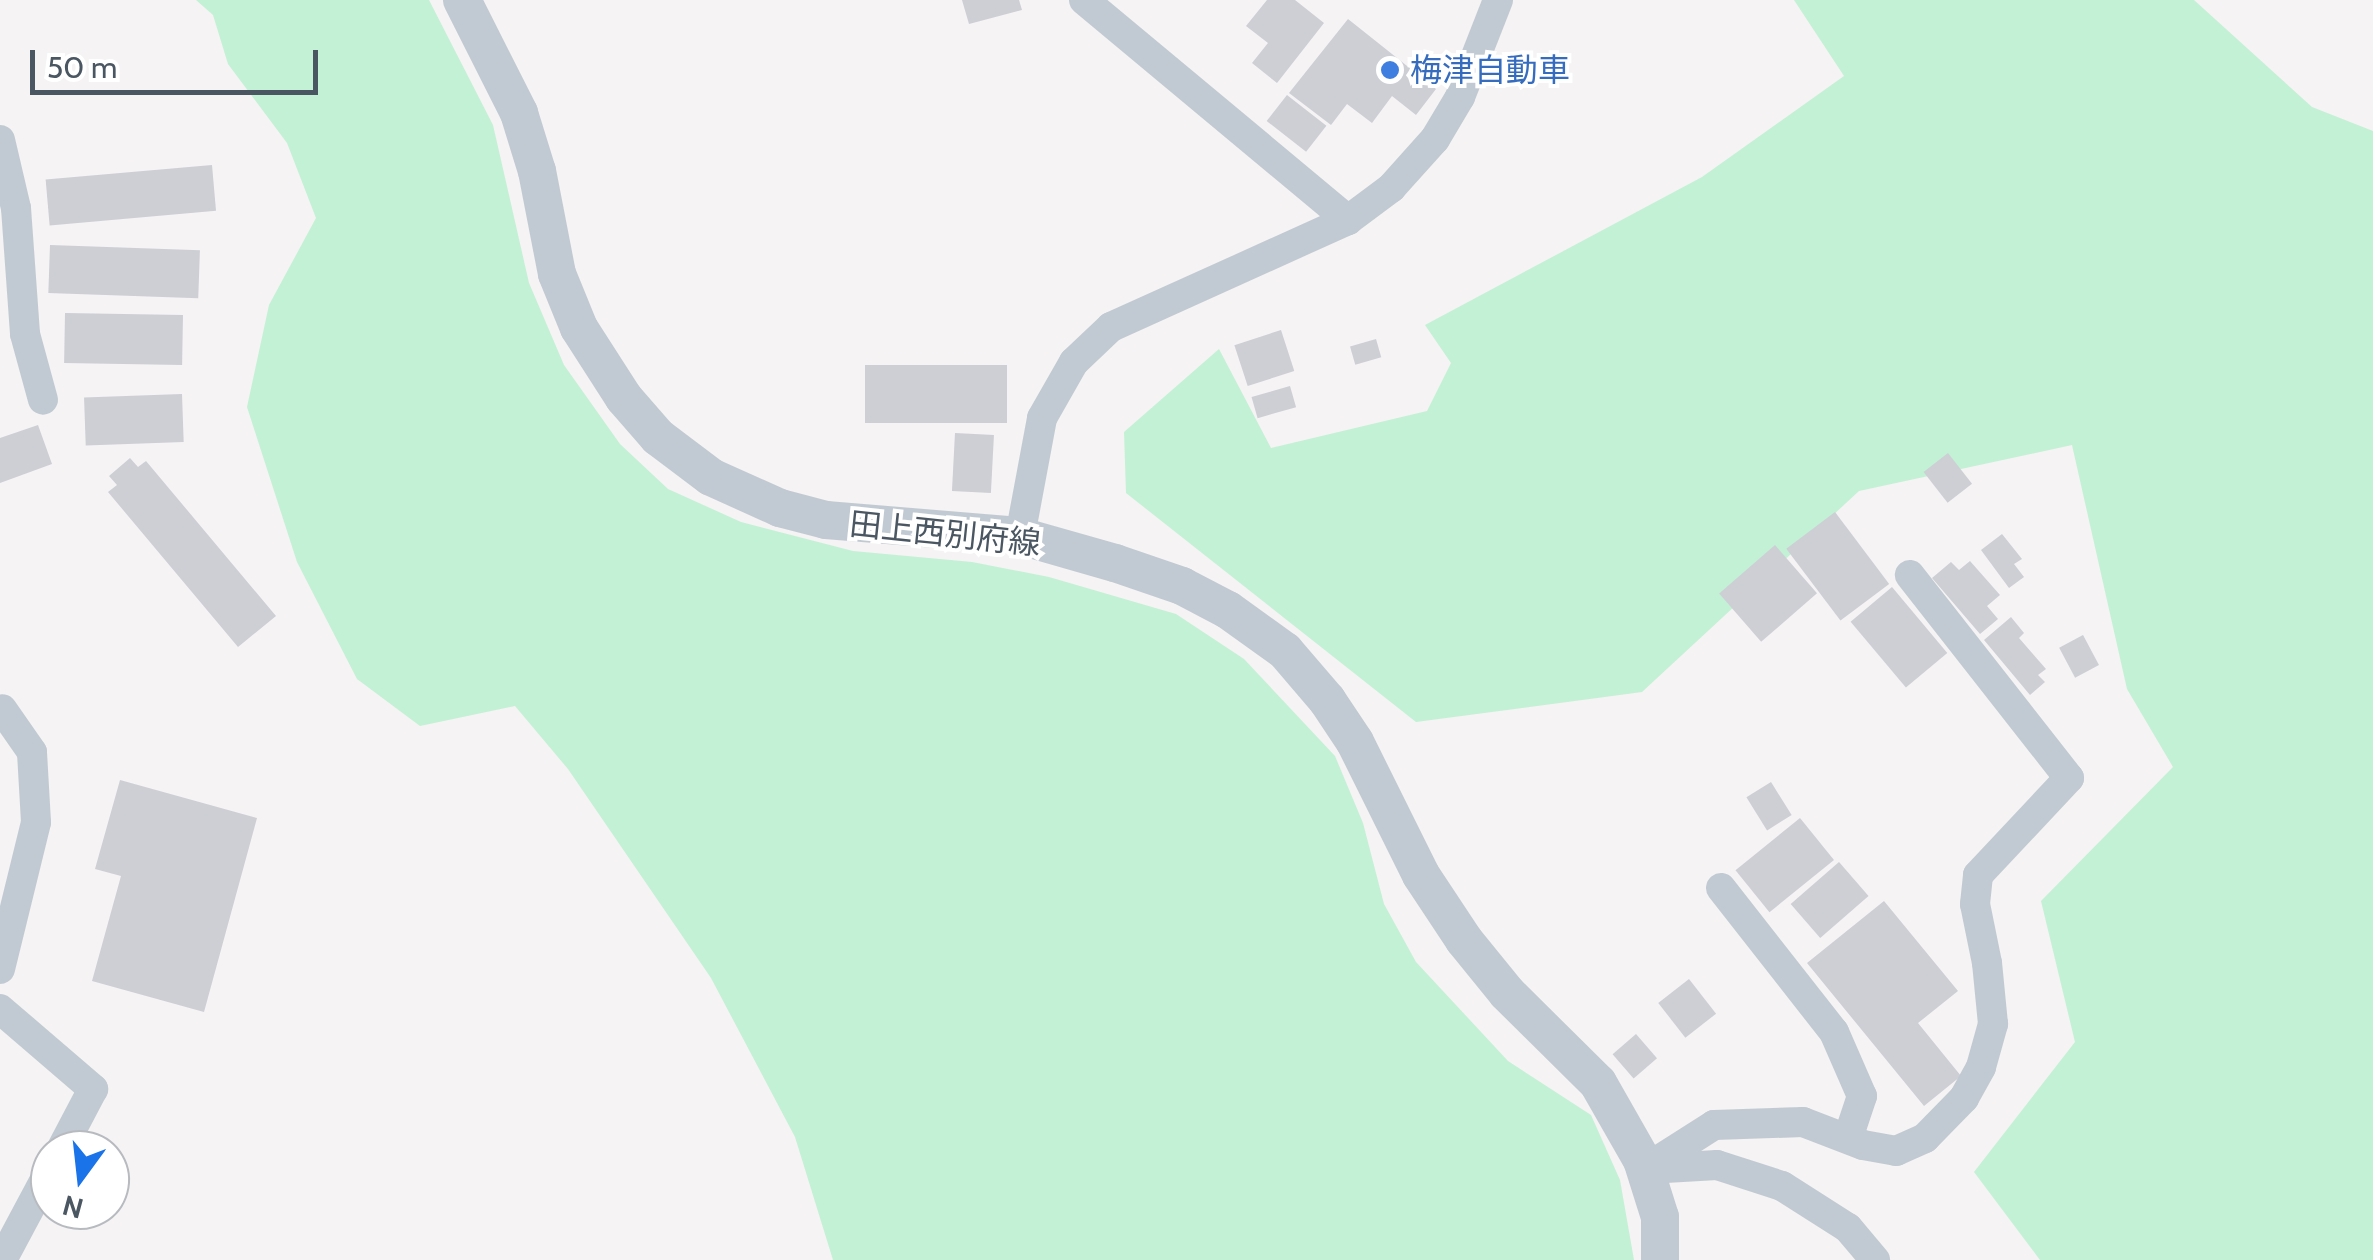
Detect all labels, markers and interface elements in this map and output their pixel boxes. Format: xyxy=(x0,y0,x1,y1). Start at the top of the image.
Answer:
scale bar xyxy=(35,30,322,92)
text: 50 m xyxy=(47,49,117,86)
place label: 梅津自動車 xyxy=(1410,51,1570,89)
marker: 梅津自動車 xyxy=(1379,59,1401,81)
street label: 田上西別府線 xyxy=(848,505,1042,563)
north arrow xyxy=(30,1130,130,1230)
text: N xyxy=(59,1188,87,1226)

